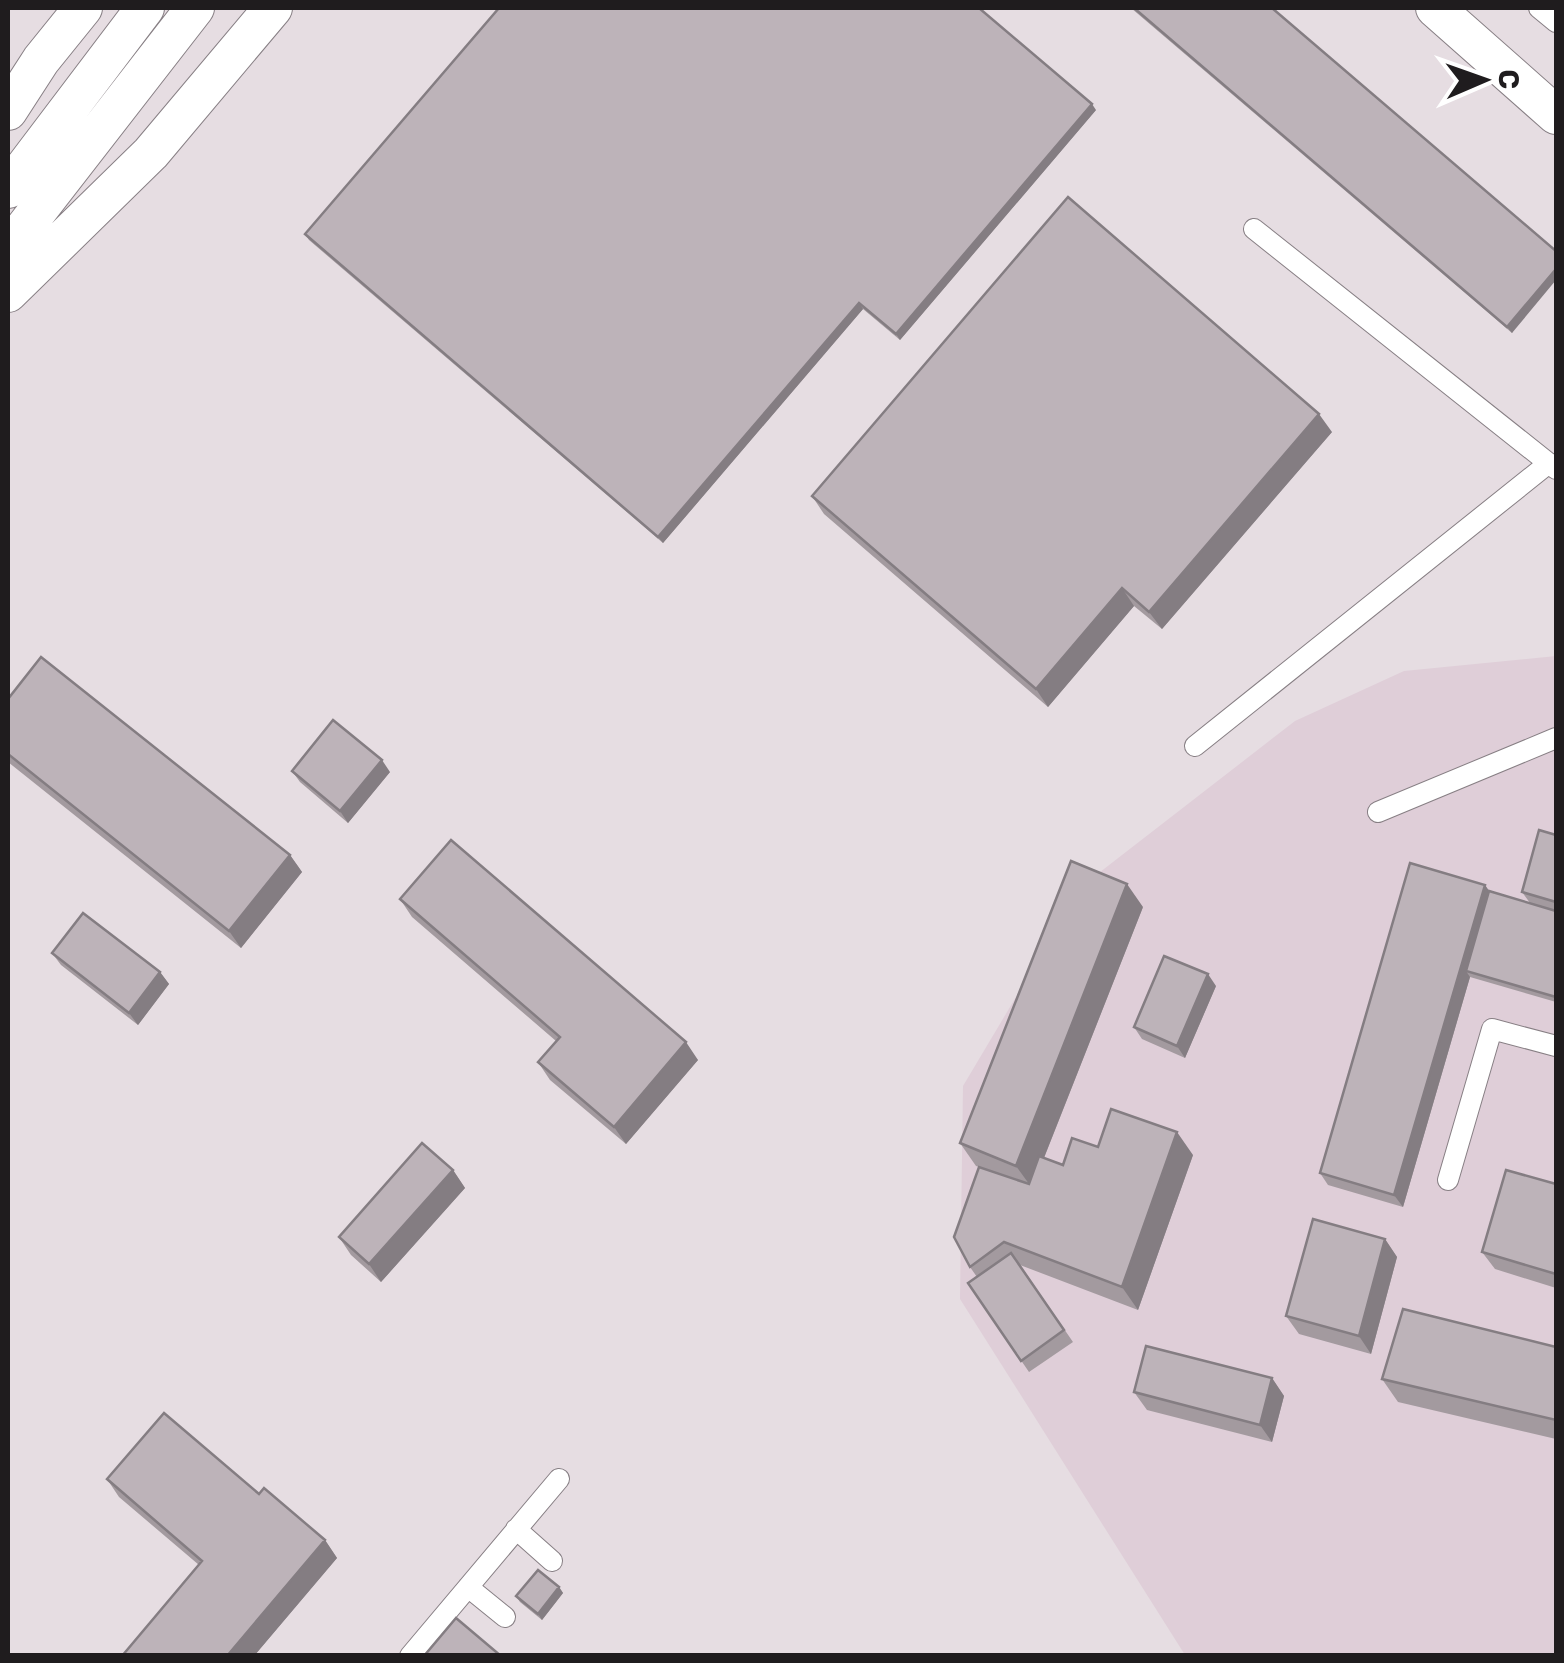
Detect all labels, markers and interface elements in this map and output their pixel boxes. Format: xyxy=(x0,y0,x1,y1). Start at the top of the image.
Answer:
north arrow xyxy=(1434,30,1534,130)
text: С xyxy=(1492,69,1525,90)

